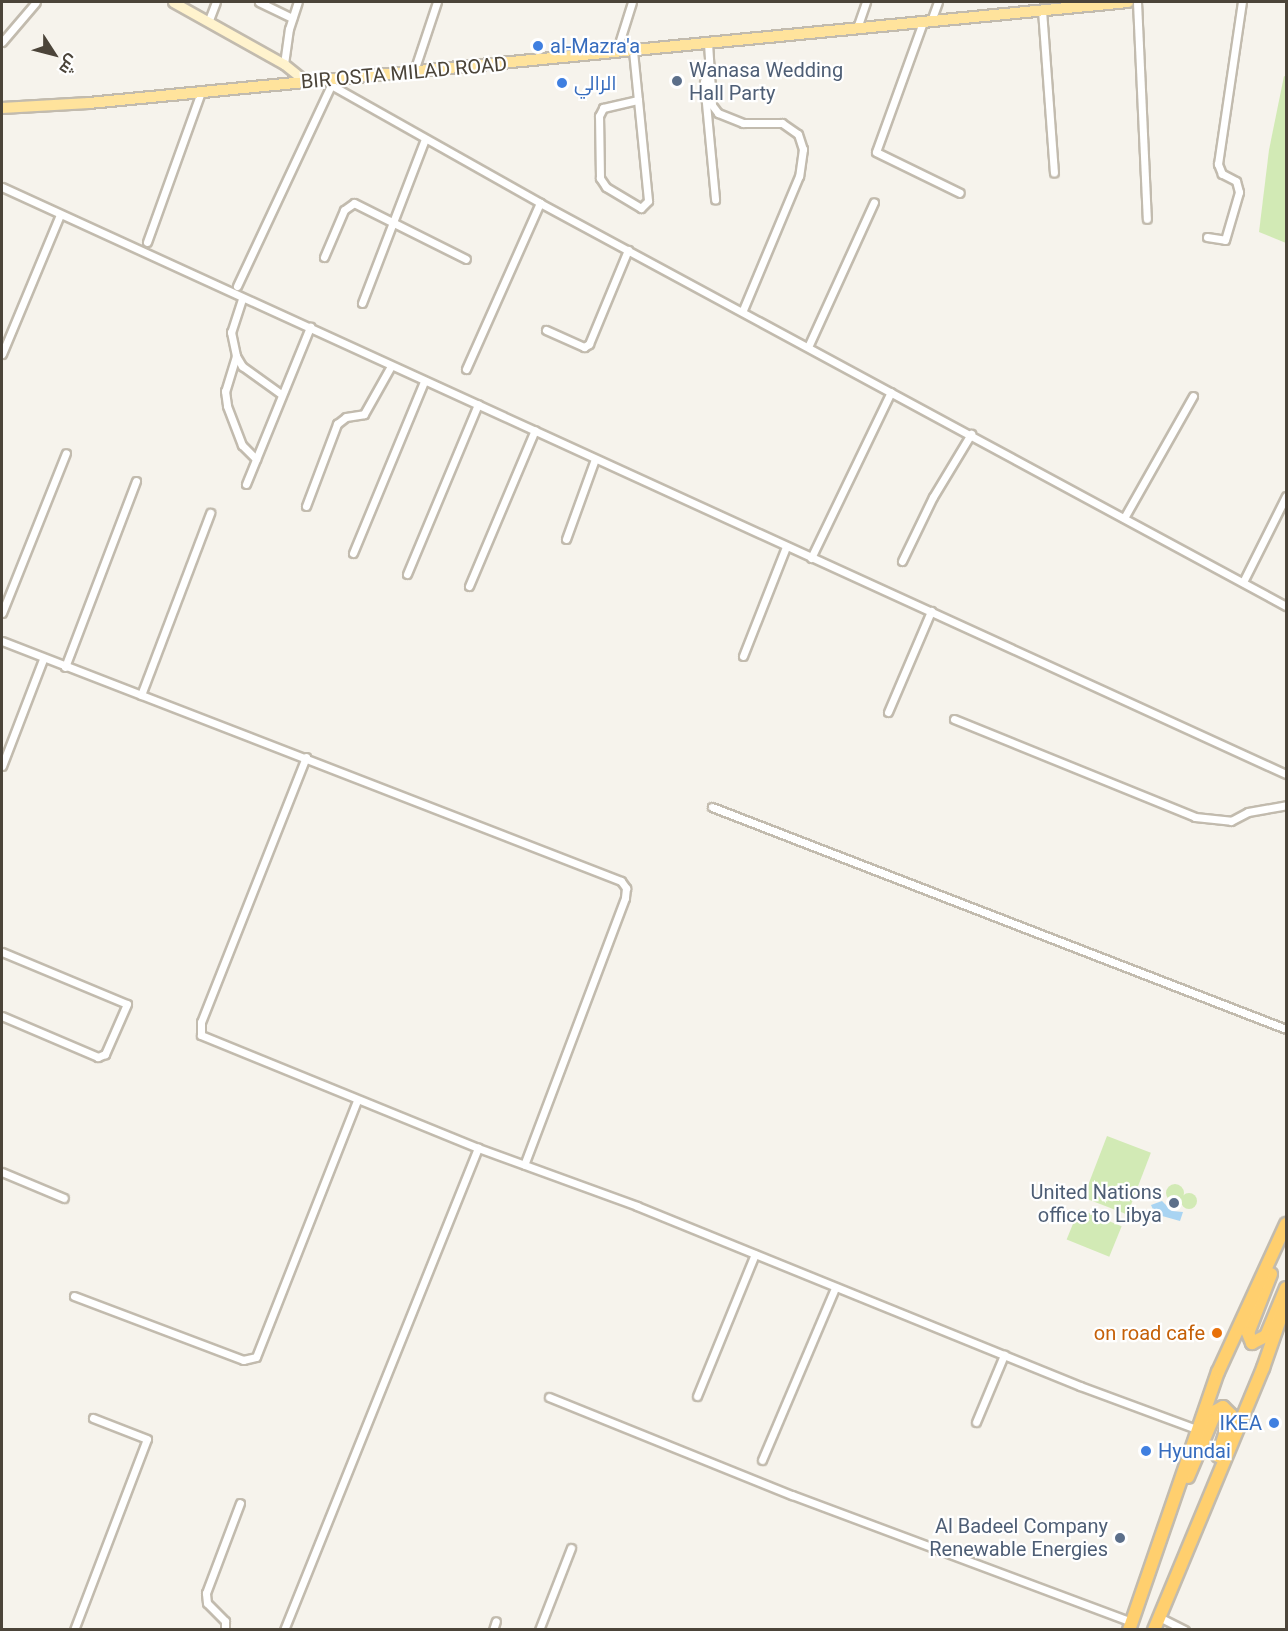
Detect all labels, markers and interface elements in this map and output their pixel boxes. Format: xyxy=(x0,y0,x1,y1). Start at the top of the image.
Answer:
north arrow xyxy=(24,24,84,84)
place label: al-Mazra'a xyxy=(550,34,640,58)
marker: al-Mazra'a xyxy=(531,39,545,53)
text: ش xyxy=(55,51,83,79)
street label: BIR OSTA MILAD ROAD xyxy=(300,52,508,94)
place label: Wanasa Wedding Hall Party xyxy=(689,58,843,105)
place label: الرالي xyxy=(574,71,617,95)
marker: Wanasa Wedding Hall Party xyxy=(670,74,684,88)
marker: الرالي xyxy=(555,76,569,90)
place label: United Nations office to Libya xyxy=(1030,1180,1162,1227)
marker: United Nations office to Libya xyxy=(1167,1196,1181,1210)
place label: on road cafe xyxy=(1094,1321,1205,1345)
marker: on road cafe xyxy=(1210,1326,1224,1340)
place label: IKEA xyxy=(1220,1411,1262,1435)
marker: IKEA xyxy=(1267,1416,1281,1430)
place label: Hyundai xyxy=(1158,1439,1231,1463)
marker: Hyundai xyxy=(1139,1444,1153,1458)
place label: Al Badeel Company Renewable Energies xyxy=(929,1514,1108,1561)
marker: Al Badeel Company Renewable Energies xyxy=(1113,1531,1127,1545)

